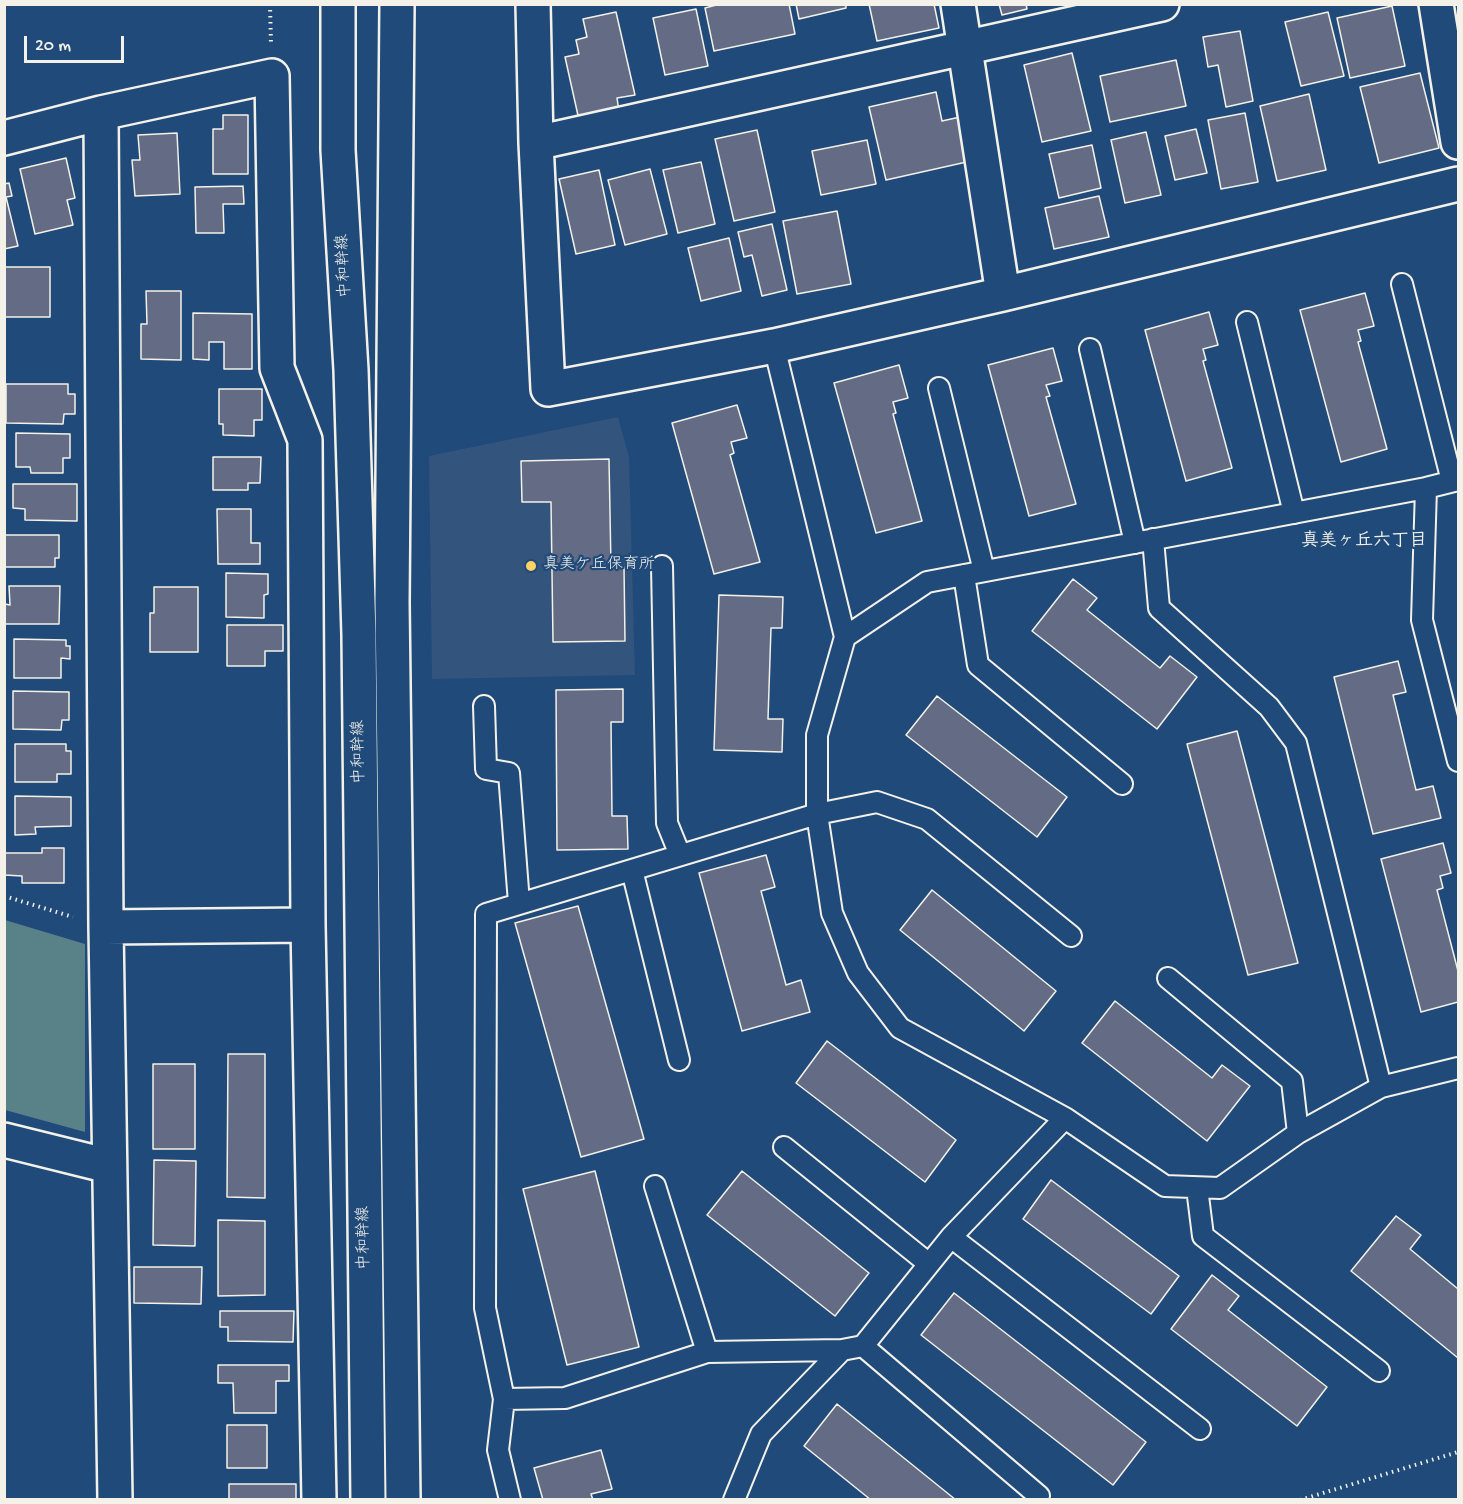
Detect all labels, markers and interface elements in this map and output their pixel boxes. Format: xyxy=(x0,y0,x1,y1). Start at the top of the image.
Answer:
scale bar xyxy=(27,24,128,62)
text: 20 m xyxy=(35,36,71,57)
street label: 中和幹線 xyxy=(334,234,356,298)
district label: 真美ヶ丘六丁目 xyxy=(1301,531,1427,553)
place label: 真美ケ丘保育所 xyxy=(543,556,655,576)
marker: 真美ケ丘保育所 xyxy=(524,559,538,573)
street label: 中和幹線 xyxy=(350,720,370,784)
street label: 中和幹線 xyxy=(355,1206,375,1270)

